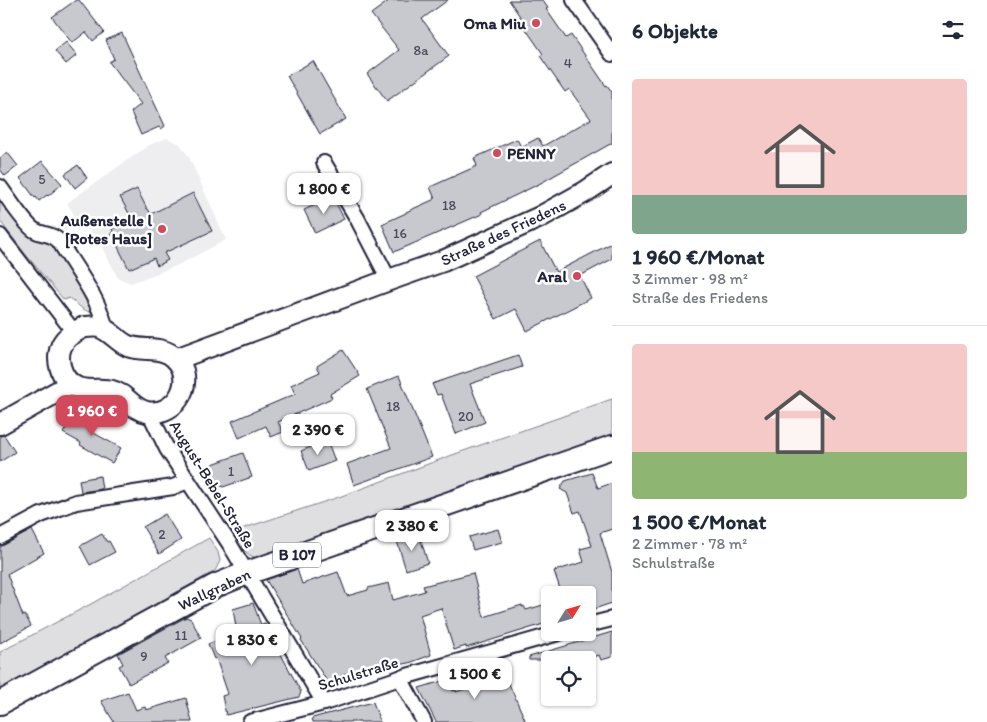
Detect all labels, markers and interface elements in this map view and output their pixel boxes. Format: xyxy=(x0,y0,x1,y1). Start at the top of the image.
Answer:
place label: Oma Miu xyxy=(463,14,526,33)
icon: filters xyxy=(939,16,967,44)
marker: Oma Miu xyxy=(530,17,542,29)
text: 6 Objekte xyxy=(632,18,718,43)
house number: 8a xyxy=(414,42,429,59)
house number: 4 xyxy=(564,55,573,72)
icon: home xyxy=(755,111,845,201)
place label: PENNY xyxy=(507,144,557,163)
marker: PENNY xyxy=(491,147,503,159)
house number: 5 xyxy=(38,171,46,188)
pin: 1 800 € xyxy=(278,172,370,215)
text: 1 800 € xyxy=(298,179,350,198)
street label: Straße des Friedens xyxy=(438,195,569,270)
house number: 18 xyxy=(442,197,456,214)
place label: Außenstelle l [Rotes Haus] xyxy=(60,211,152,249)
marker: Außenstelle l [Rotes Haus] xyxy=(156,223,168,235)
house number: 16 xyxy=(393,225,407,242)
text: 1 960 €/Monat xyxy=(632,244,764,269)
place label: Aral xyxy=(537,267,567,286)
text: 3 Zimmer · 98 m² xyxy=(632,269,748,288)
marker: Aral xyxy=(571,270,583,282)
text: Straße des Friedens xyxy=(632,288,768,307)
icon: home xyxy=(755,377,845,467)
pin: 1 960 € xyxy=(46,394,138,437)
house number: 18 xyxy=(386,398,400,415)
text: 1 960 € xyxy=(67,401,117,420)
house number: 20 xyxy=(458,408,474,425)
pin: 2 390 € xyxy=(272,414,364,456)
street label: August-Bebel-Straße xyxy=(166,417,260,552)
text: 2 390 € xyxy=(292,420,344,439)
house number: 1 xyxy=(228,463,235,480)
text: 1 500 €/Monat xyxy=(632,509,766,534)
pin: 2 380 € xyxy=(366,510,458,552)
text: 2 380 € xyxy=(386,516,438,535)
house number: 2 xyxy=(158,526,166,543)
text: 2 Zimmer · 78 m² xyxy=(632,534,747,553)
road number: B 107 xyxy=(273,542,321,568)
text: Schulstraße xyxy=(632,553,715,572)
street label: Wallgraben xyxy=(175,564,254,615)
north arrow xyxy=(541,586,596,641)
map controls xyxy=(541,586,596,706)
pin: 1 830 € xyxy=(206,624,298,666)
house number: 11 xyxy=(175,627,188,644)
text: 1 830 € xyxy=(226,630,278,649)
house number: 9 xyxy=(140,648,148,665)
button: locate xyxy=(541,651,596,706)
street label: Schulstraße xyxy=(316,652,401,695)
pin: 1 500 € xyxy=(429,658,521,700)
text: 1 500 € xyxy=(449,664,501,683)

